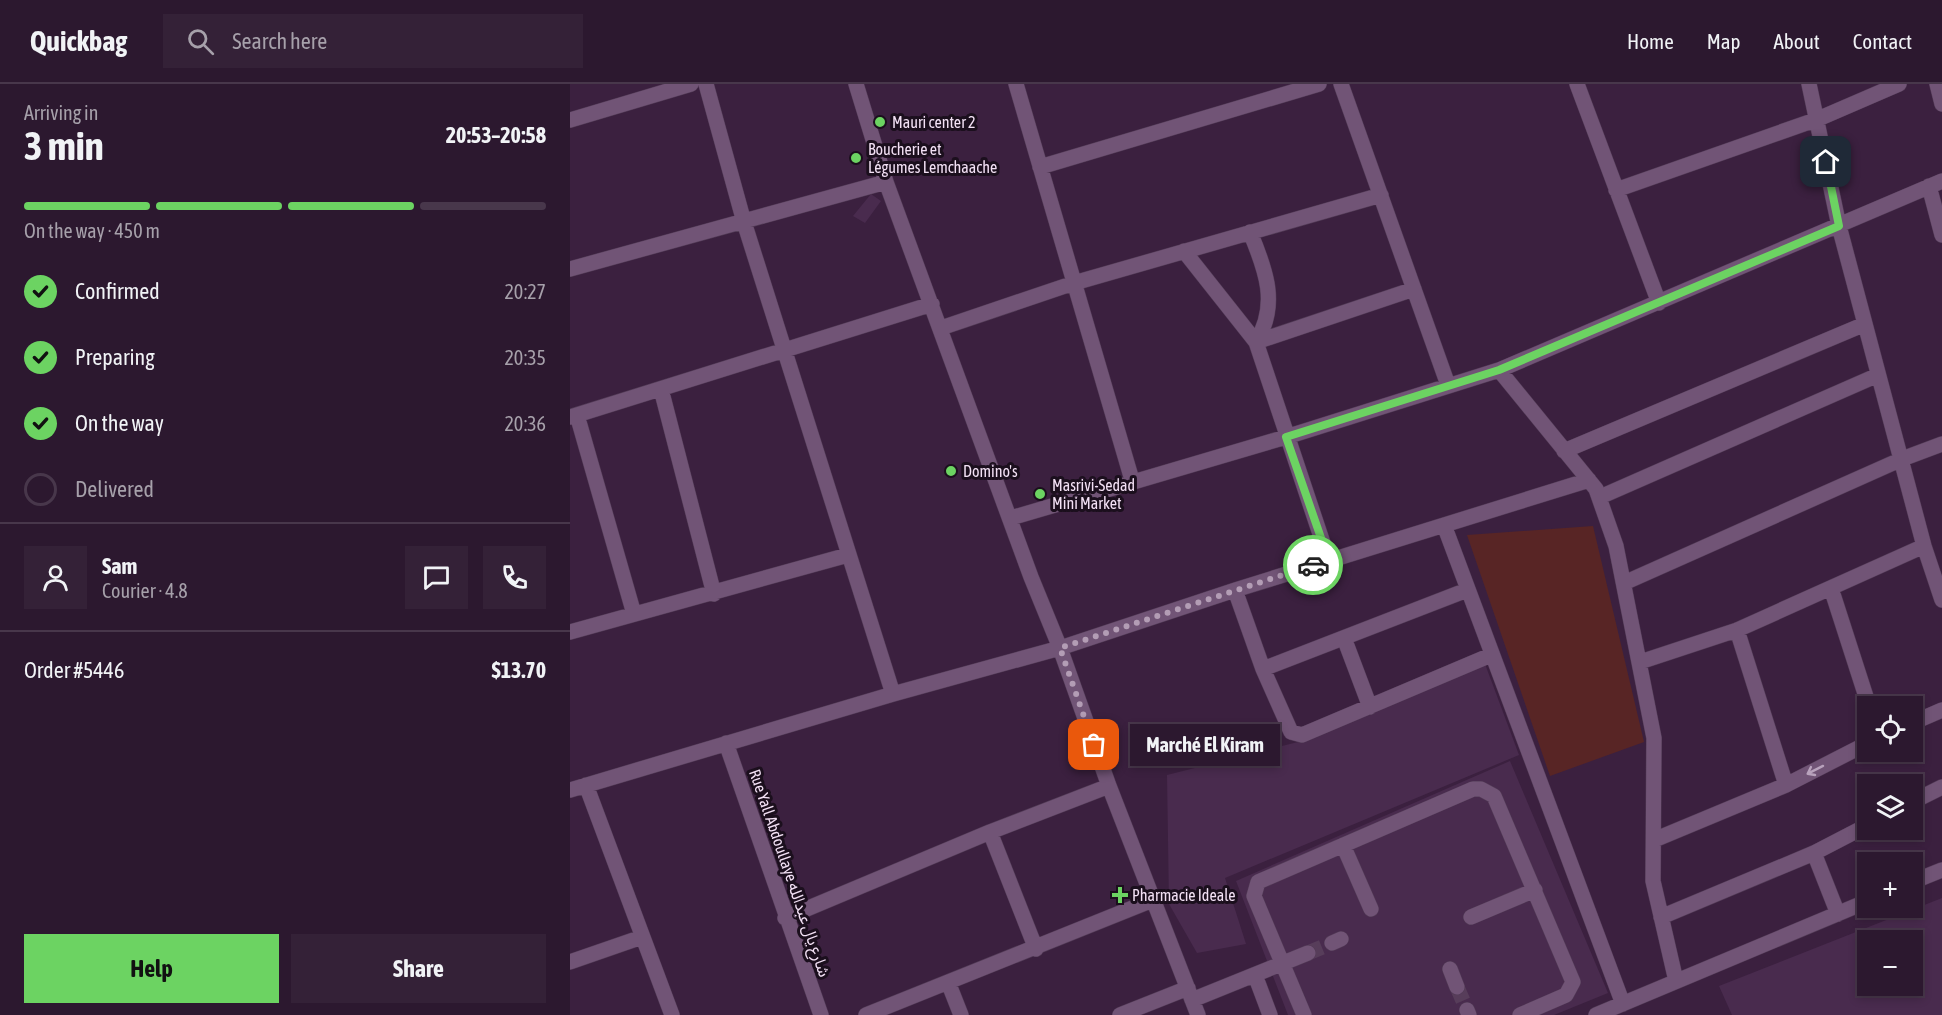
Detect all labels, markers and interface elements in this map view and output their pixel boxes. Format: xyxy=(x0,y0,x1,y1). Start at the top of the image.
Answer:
search box xyxy=(163,14,583,68)
text: Quickbag xyxy=(30,25,127,57)
icon: search xyxy=(184,25,217,58)
text: Search here xyxy=(232,28,327,54)
text: Home xyxy=(1627,29,1674,53)
text: Map xyxy=(1707,29,1741,53)
text: About xyxy=(1774,29,1820,53)
text: Contact xyxy=(1853,29,1912,53)
text: Arriving in xyxy=(24,101,98,124)
place label: Mauri center 2 xyxy=(892,113,976,131)
marker: Mauri center 2 xyxy=(873,115,887,129)
text: 20:53–20:58 xyxy=(446,122,546,148)
text: 3 min xyxy=(24,124,104,168)
pin xyxy=(1800,136,1851,187)
place label: Boucherie et Légumes Lemchaache xyxy=(868,140,997,177)
icon: home xyxy=(1809,145,1842,178)
marker: Boucherie et Légumes Lemchaache xyxy=(849,151,863,165)
text: On the way · 450 m xyxy=(24,219,160,242)
icon: check xyxy=(24,275,57,308)
text: Confirmed xyxy=(75,278,160,304)
text: 20:27 xyxy=(504,280,546,303)
icon: check xyxy=(24,341,57,374)
text: Preparing xyxy=(75,344,155,370)
text: 20:35 xyxy=(504,346,546,369)
icon: check xyxy=(24,407,57,440)
text: On the way xyxy=(75,410,164,436)
text: 20:36 xyxy=(504,412,546,435)
place label: Domino's xyxy=(963,462,1018,480)
marker: Domino's xyxy=(944,464,958,478)
text: Delivered xyxy=(75,476,154,502)
place label: Masrivi-Sedad Mini Market xyxy=(1052,476,1135,512)
marker: Masrivi-Sedad Mini Market xyxy=(1033,487,1047,501)
courier xyxy=(1283,535,1343,595)
button: person xyxy=(24,546,87,609)
button: chat xyxy=(405,546,468,609)
button: phone xyxy=(483,546,546,609)
icon: car xyxy=(1297,549,1330,582)
text: Sam xyxy=(102,553,137,579)
text: Courier · 4.8 xyxy=(102,579,188,602)
text: Order #5446 xyxy=(24,657,124,683)
text: $13.70 xyxy=(491,657,546,683)
map controls xyxy=(1857,696,1923,996)
button: locate xyxy=(1857,696,1923,762)
pin xyxy=(1068,719,1119,770)
callout: Marché El Kiram xyxy=(1130,724,1280,766)
icon: bag xyxy=(1077,728,1110,761)
text: Marché El Kiram xyxy=(1146,733,1264,756)
one-way arrow xyxy=(1807,765,1825,776)
street label: Rue Yall Abdoullaye شارع يال عبدالله xyxy=(742,767,834,980)
button: layers xyxy=(1857,774,1923,840)
button: + xyxy=(1857,852,1923,918)
place label: Pharmacie Ideale xyxy=(1132,886,1236,904)
marker: Pharmacie Ideale xyxy=(1113,888,1127,902)
button: − xyxy=(1857,930,1923,996)
button: Help xyxy=(24,934,279,1003)
button: Share xyxy=(291,934,546,1003)

